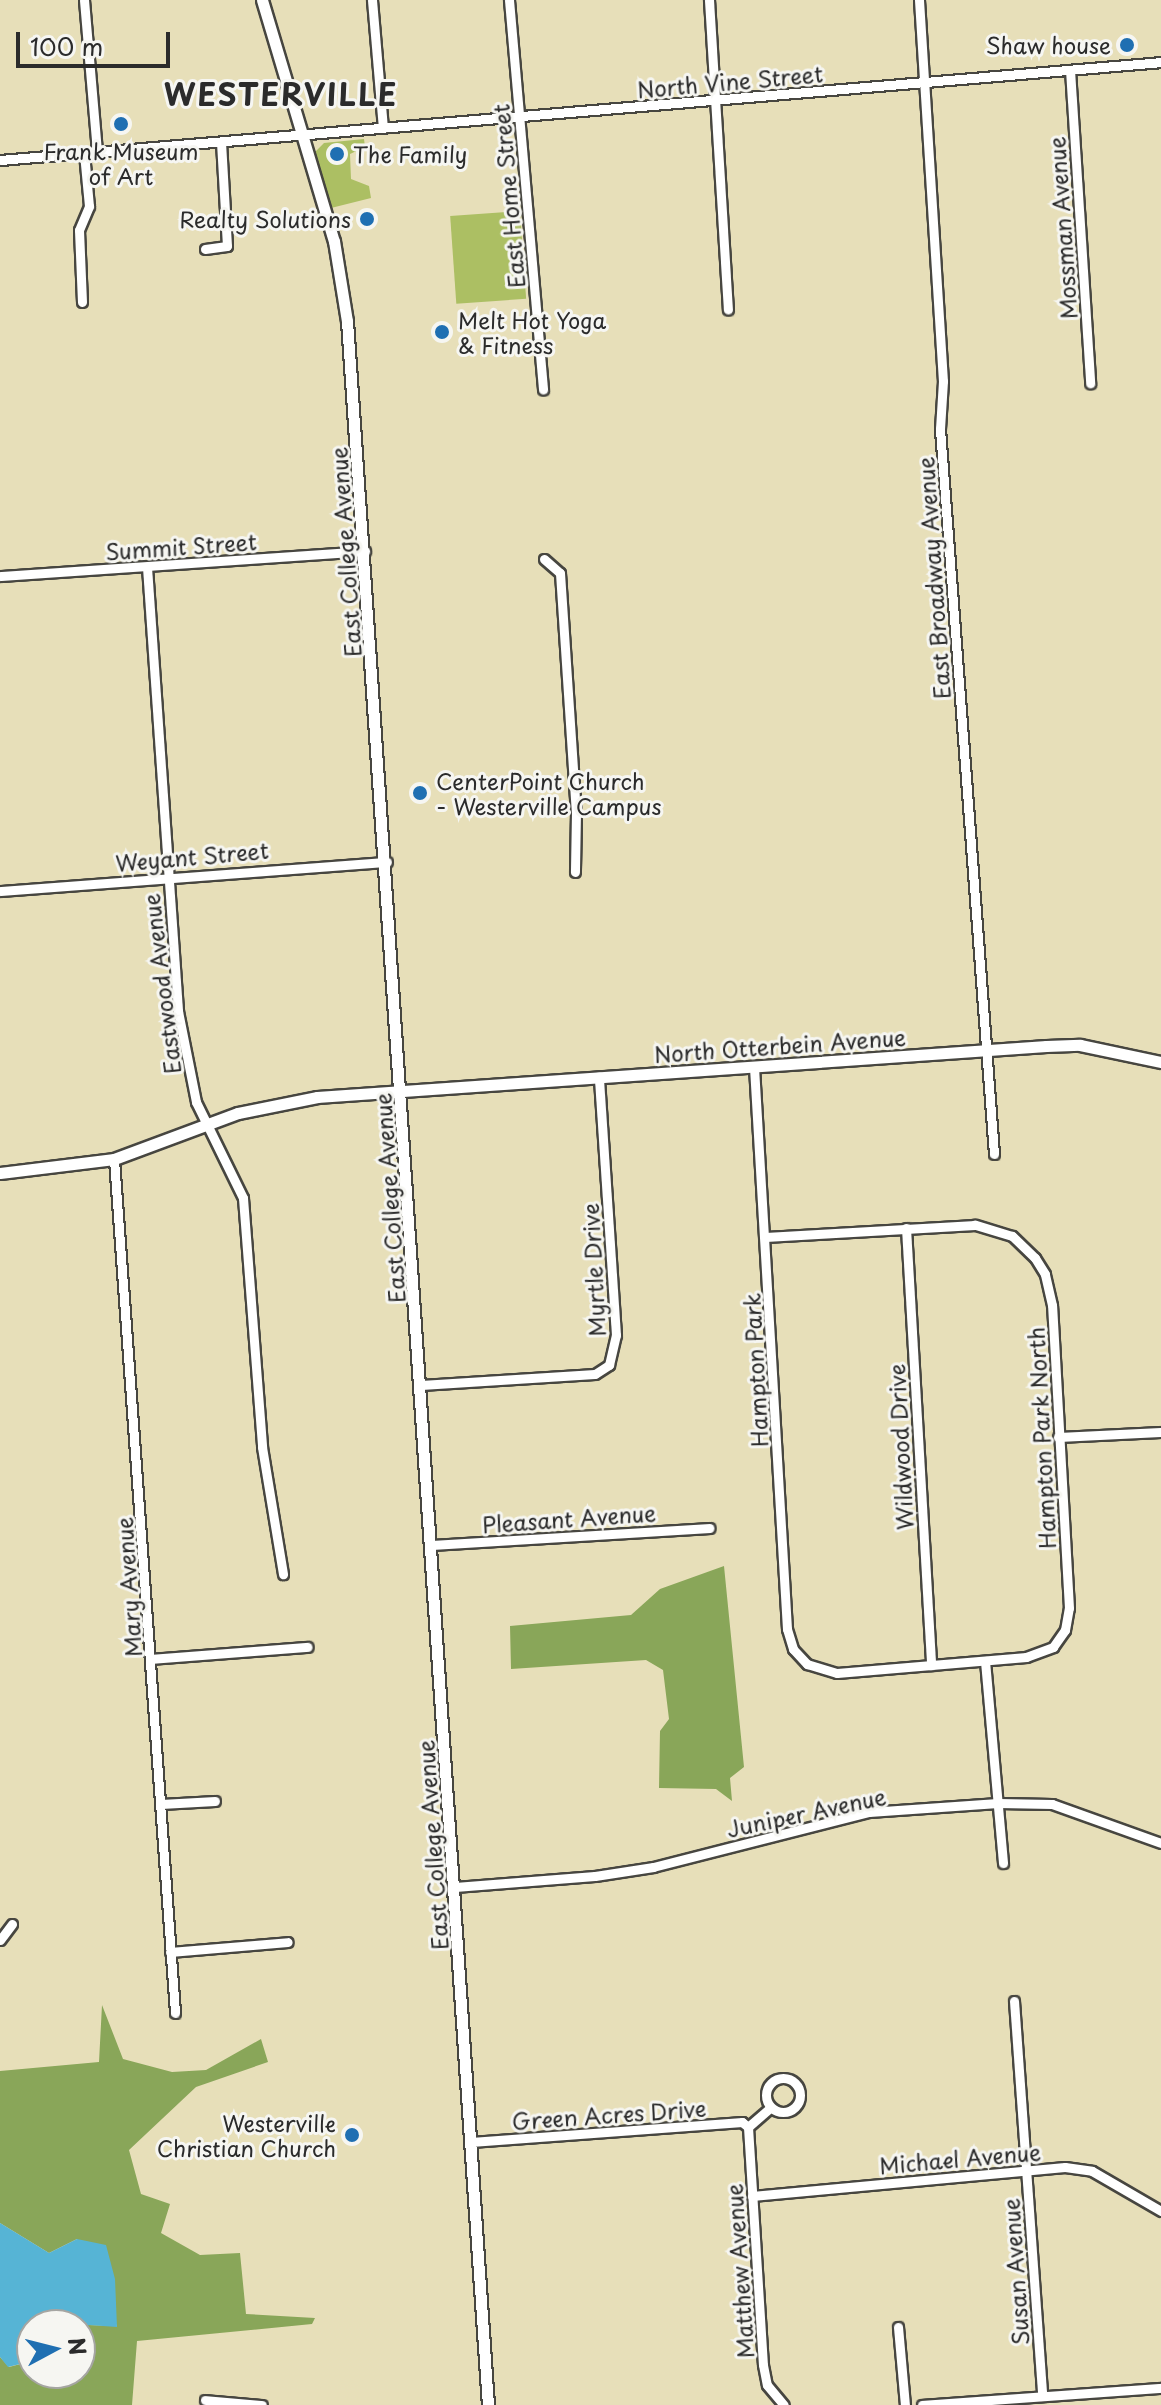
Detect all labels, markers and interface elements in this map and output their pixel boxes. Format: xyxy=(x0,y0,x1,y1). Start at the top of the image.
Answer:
scale bar xyxy=(20,16,174,66)
text: 100 m xyxy=(30,28,103,64)
place label: Shaw house xyxy=(984,32,1111,58)
marker: Shaw house xyxy=(1118,36,1136,54)
street label: North Vine Street xyxy=(635,60,825,102)
district label: WESTERVILLE xyxy=(165,76,397,112)
street label: East Home Street xyxy=(487,102,529,290)
marker: Frank Museum of Art xyxy=(112,115,130,133)
street label: Mossman Avenue xyxy=(1042,136,1082,320)
place label: Frank Museum of Art xyxy=(44,137,198,188)
place label: The Family xyxy=(353,141,469,167)
marker: The Family xyxy=(328,145,346,163)
place label: Realty Solutions xyxy=(178,206,351,232)
marker: Realty Solutions xyxy=(358,210,376,228)
place label: Melt Hot Yoga & Fitness xyxy=(458,306,607,358)
marker: Melt Hot Yoga & Fitness xyxy=(433,323,451,341)
street label: East College Avenue xyxy=(324,446,366,658)
street label: East Broadway Avenue xyxy=(911,456,955,700)
street label: Summit Street xyxy=(103,527,259,565)
place label: CenterPoint Church - Westerville Campus xyxy=(436,767,661,818)
marker: CenterPoint Church - Westerville Campus xyxy=(411,784,429,802)
street label: Weyant Street xyxy=(114,836,270,876)
street label: Eastwood Avenue xyxy=(137,892,185,1076)
street label: North Otterbein Avenue xyxy=(653,1023,907,1067)
street label: East College Avenue xyxy=(368,1092,410,1304)
street label: Myrtle Drive xyxy=(576,1202,610,1338)
street label: Hampton Park xyxy=(738,1292,772,1448)
street label: Hampton Park North xyxy=(1022,1326,1060,1550)
street label: Wildwood Drive xyxy=(882,1363,918,1531)
street label: Pleasant Avenue xyxy=(482,1499,656,1537)
street label: Mary Avenue xyxy=(110,1517,146,1657)
street label: East College Avenue xyxy=(411,1739,453,1951)
street label: Juniper Avenue xyxy=(723,1782,889,1842)
street label: Green Acres Drive xyxy=(509,2094,709,2134)
place label: Westerville Christian Church xyxy=(157,2109,336,2160)
marker: Westerville Christian Church xyxy=(343,2126,361,2144)
street label: Michael Avenue xyxy=(878,2138,1042,2178)
street label: Matthew Avenue xyxy=(720,2182,758,2360)
street label: Susan Avenue xyxy=(997,2198,1033,2346)
north arrow xyxy=(16,2309,96,2389)
text: N xyxy=(61,2336,96,2357)

